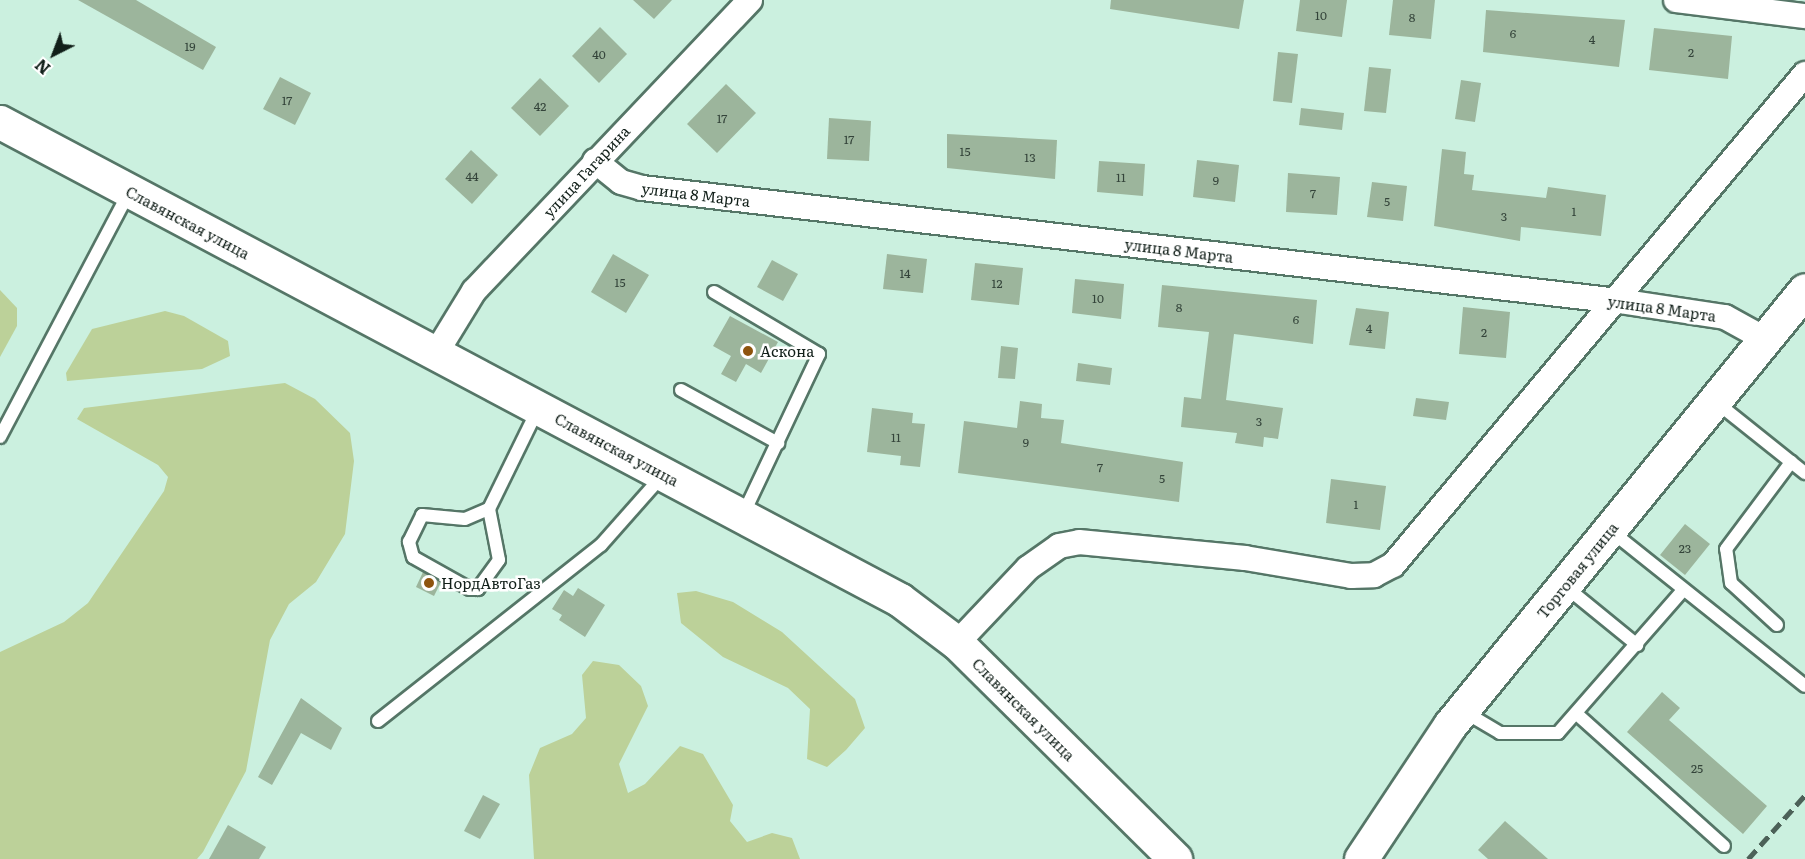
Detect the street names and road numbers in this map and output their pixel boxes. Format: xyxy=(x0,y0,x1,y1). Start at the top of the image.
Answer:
street label: улица Гагарина xyxy=(539,121,633,221)
street label: улица 8 Марта xyxy=(641,178,751,210)
street label: Славянская улица xyxy=(123,182,253,262)
street label: улица 8 Марта xyxy=(1124,234,1234,266)
street label: улица 8 Марта xyxy=(1607,291,1717,325)
street label: Славянская улица xyxy=(552,409,682,489)
street label: Торговая улица xyxy=(1533,518,1621,622)
street label: Славянская улица xyxy=(969,654,1079,764)

